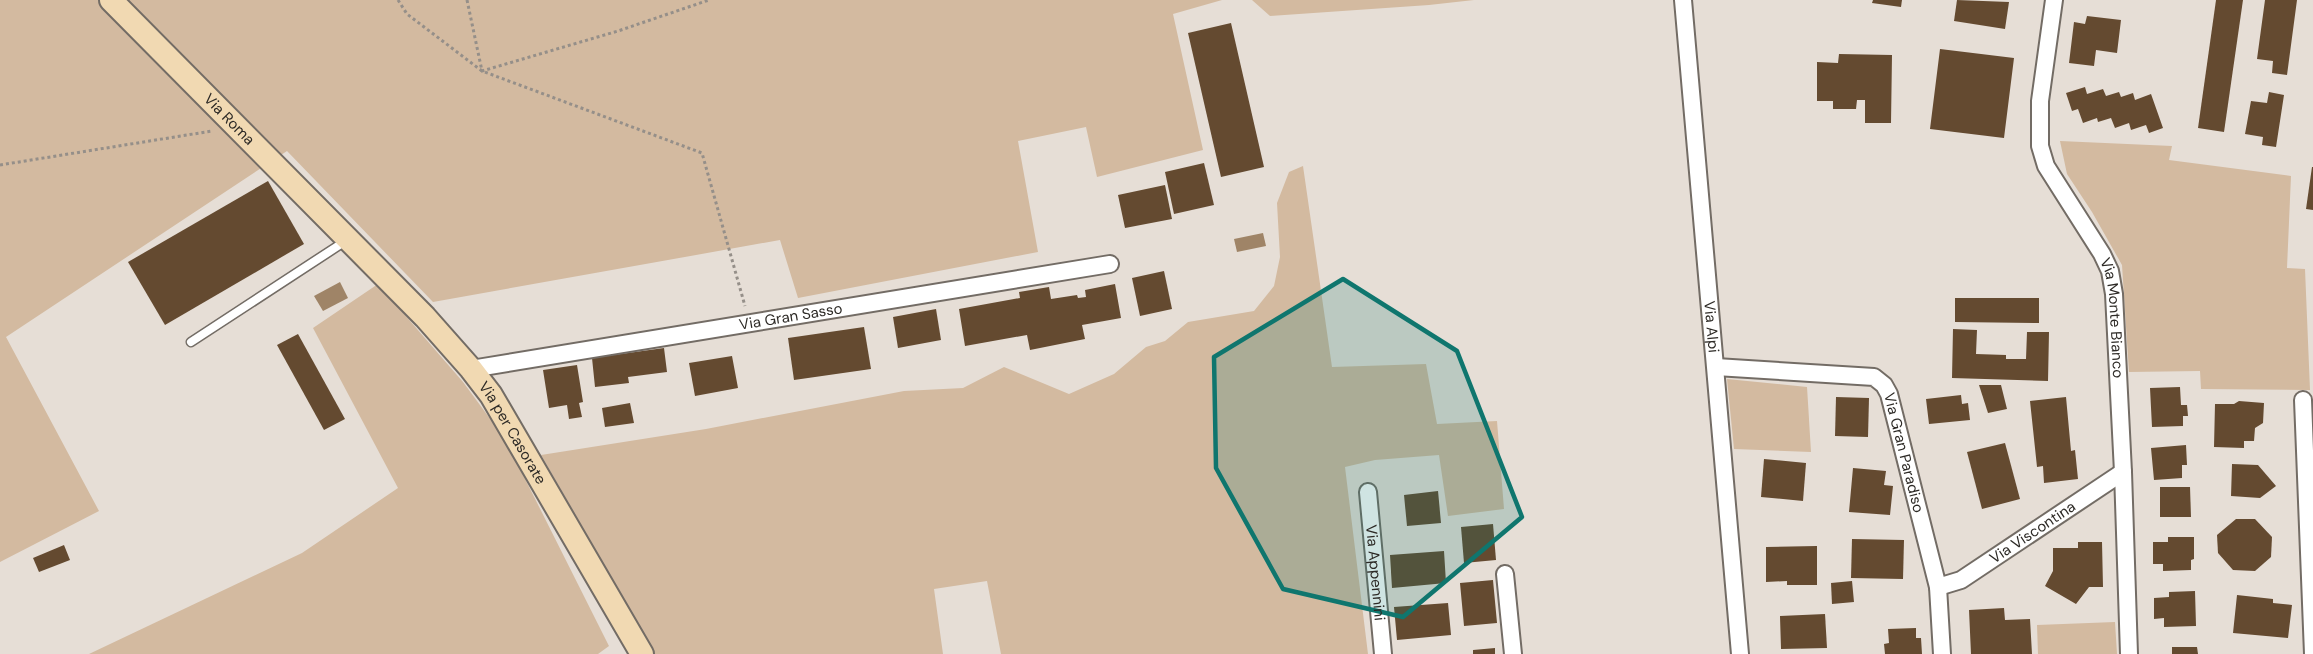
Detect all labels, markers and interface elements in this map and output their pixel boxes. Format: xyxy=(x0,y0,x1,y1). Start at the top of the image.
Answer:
street label: Via Roma xyxy=(199,89,259,149)
street label: Via Monte Bianco xyxy=(2095,255,2128,379)
street label: Via Gran Sasso xyxy=(738,298,844,335)
street label: Via Alpi xyxy=(1699,300,1724,354)
street label: Via per Casorate xyxy=(474,377,551,488)
street label: Via Gran Paradiso xyxy=(1879,391,1929,515)
street label: Via Viscontina xyxy=(1986,496,2079,568)
street label: Via Appennini xyxy=(1361,524,1390,621)

